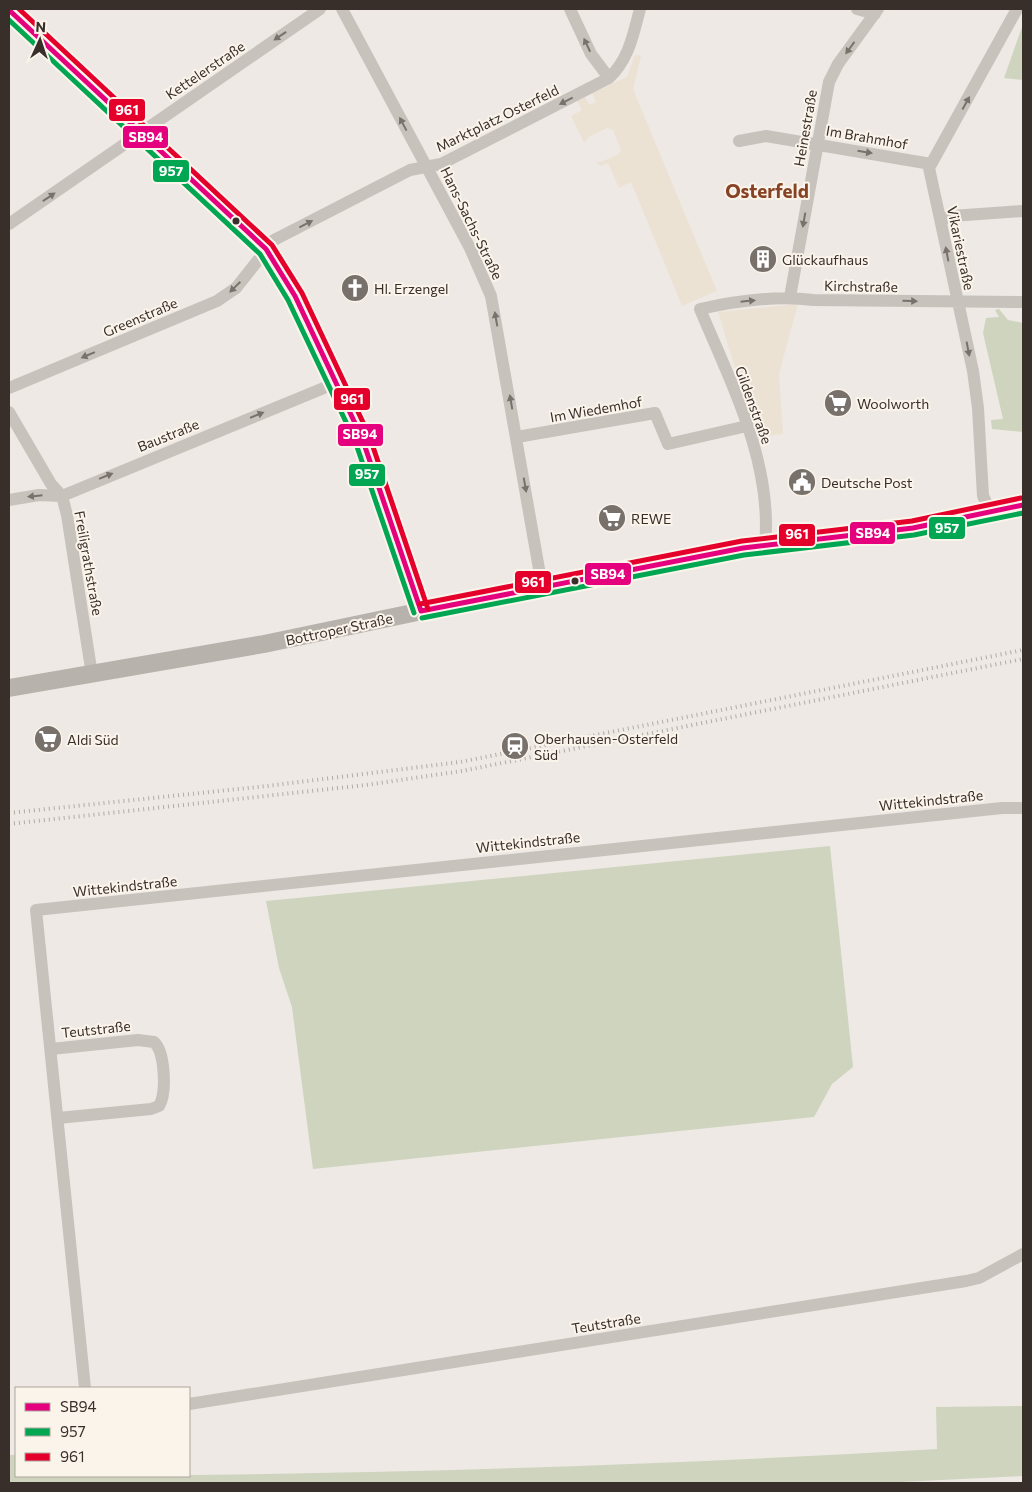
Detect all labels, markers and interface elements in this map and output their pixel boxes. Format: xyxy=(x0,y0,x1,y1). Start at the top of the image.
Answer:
north arrow xyxy=(15,15,65,65)
text: N xyxy=(35,18,46,35)
one-way arrow xyxy=(273,31,287,41)
street label: Kettelerstraße xyxy=(162,37,248,103)
one-way arrow xyxy=(582,38,590,52)
one-way arrow xyxy=(844,41,855,54)
street label: Marktplatz Osterfeld xyxy=(433,81,561,155)
street label: Heinestraße xyxy=(790,88,820,168)
one-way arrow xyxy=(961,96,970,110)
one-way arrow xyxy=(558,97,573,105)
line badge: 961 xyxy=(108,98,146,122)
text: 961 xyxy=(115,101,139,118)
one-way arrow xyxy=(399,117,408,131)
street label: Im Brahmhof xyxy=(825,121,910,153)
line badge: SB94 xyxy=(122,125,169,149)
text: SB94 xyxy=(129,128,164,145)
one-way arrow xyxy=(857,148,873,156)
line badge: 957 xyxy=(152,159,190,183)
text: 957 xyxy=(159,162,184,179)
street label: Hans-Sachs-Straße xyxy=(437,164,507,282)
district label: Osterfeld xyxy=(725,179,809,202)
one-way arrow xyxy=(42,192,56,202)
street label: Vikariestraße xyxy=(944,204,978,292)
one-way arrow xyxy=(799,212,807,228)
unlabelled marker xyxy=(231,216,241,226)
one-way arrow xyxy=(299,220,314,228)
building icon: Glückaufhaus xyxy=(748,244,778,274)
one-way arrow xyxy=(943,245,951,261)
place label: Glückaufhaus xyxy=(782,251,868,268)
church icon: Hl. Erzengel xyxy=(340,273,370,303)
street label: Kirchstraße xyxy=(824,277,898,295)
place label: Hl. Erzengel xyxy=(374,280,449,297)
one-way arrow xyxy=(230,281,242,293)
street label: Greenstraße xyxy=(100,294,180,340)
one-way arrow xyxy=(740,297,756,305)
one-way arrow xyxy=(902,297,918,305)
one-way arrow xyxy=(492,311,500,327)
one-way arrow xyxy=(965,341,973,357)
one-way arrow xyxy=(81,351,95,359)
street label: Gildenstraße xyxy=(732,364,776,446)
line badge: 961 xyxy=(333,387,371,411)
supermarket icon: Woolworth xyxy=(823,388,853,418)
text: 961 xyxy=(340,390,364,407)
street label: Im Wiedemhof xyxy=(548,392,644,425)
one-way arrow xyxy=(506,394,514,410)
place label: Woolworth xyxy=(857,395,929,412)
one-way arrow xyxy=(250,411,265,419)
street label: Baustraße xyxy=(135,415,201,455)
line badge: SB94 xyxy=(337,423,384,447)
text: SB94 xyxy=(343,425,378,442)
line badge: 957 xyxy=(348,463,386,487)
text: 957 xyxy=(355,465,380,482)
public building icon: Deutsche Post xyxy=(787,467,817,497)
one-way arrow xyxy=(99,472,113,480)
place label: Deutsche Post xyxy=(821,474,913,491)
one-way arrow xyxy=(522,478,530,494)
one-way arrow xyxy=(27,492,43,500)
supermarket icon: REWE xyxy=(597,503,627,533)
street label: Freiligrathstraße xyxy=(71,509,107,617)
place label: REWE xyxy=(631,510,671,527)
line badge: 957 xyxy=(928,516,966,540)
text: 957 xyxy=(935,519,960,536)
line badge: SB94 xyxy=(849,521,896,545)
line badge: 961 xyxy=(778,523,816,547)
text: SB94 xyxy=(856,524,891,541)
text: 961 xyxy=(785,525,809,542)
line badge: SB94 xyxy=(584,562,632,586)
text: SB94 xyxy=(591,565,626,582)
line badge: 961 xyxy=(514,570,552,594)
text: 961 xyxy=(521,573,545,590)
unlabelled marker xyxy=(570,576,580,586)
street label: Bottroper Straße xyxy=(284,609,394,649)
supermarket icon: Aldi Süd xyxy=(33,724,63,754)
place label: Oberhausen-Osterfeld Süd xyxy=(534,730,678,763)
place label: Aldi Süd xyxy=(67,731,119,748)
station icon: Oberhausen-Osterfeld Süd xyxy=(500,731,530,761)
street label: Wittekindstraße xyxy=(878,786,984,814)
street label: Wittekindstraße xyxy=(475,828,581,856)
street label: Wittekindstraße xyxy=(72,872,178,900)
street label: Teutstraße xyxy=(61,1017,131,1041)
street label: Teutstraße xyxy=(570,1309,642,1337)
legend xyxy=(15,1387,190,1477)
text: SB94 xyxy=(60,1397,97,1415)
text: 957 xyxy=(60,1422,86,1440)
text: 961 xyxy=(60,1447,85,1465)

